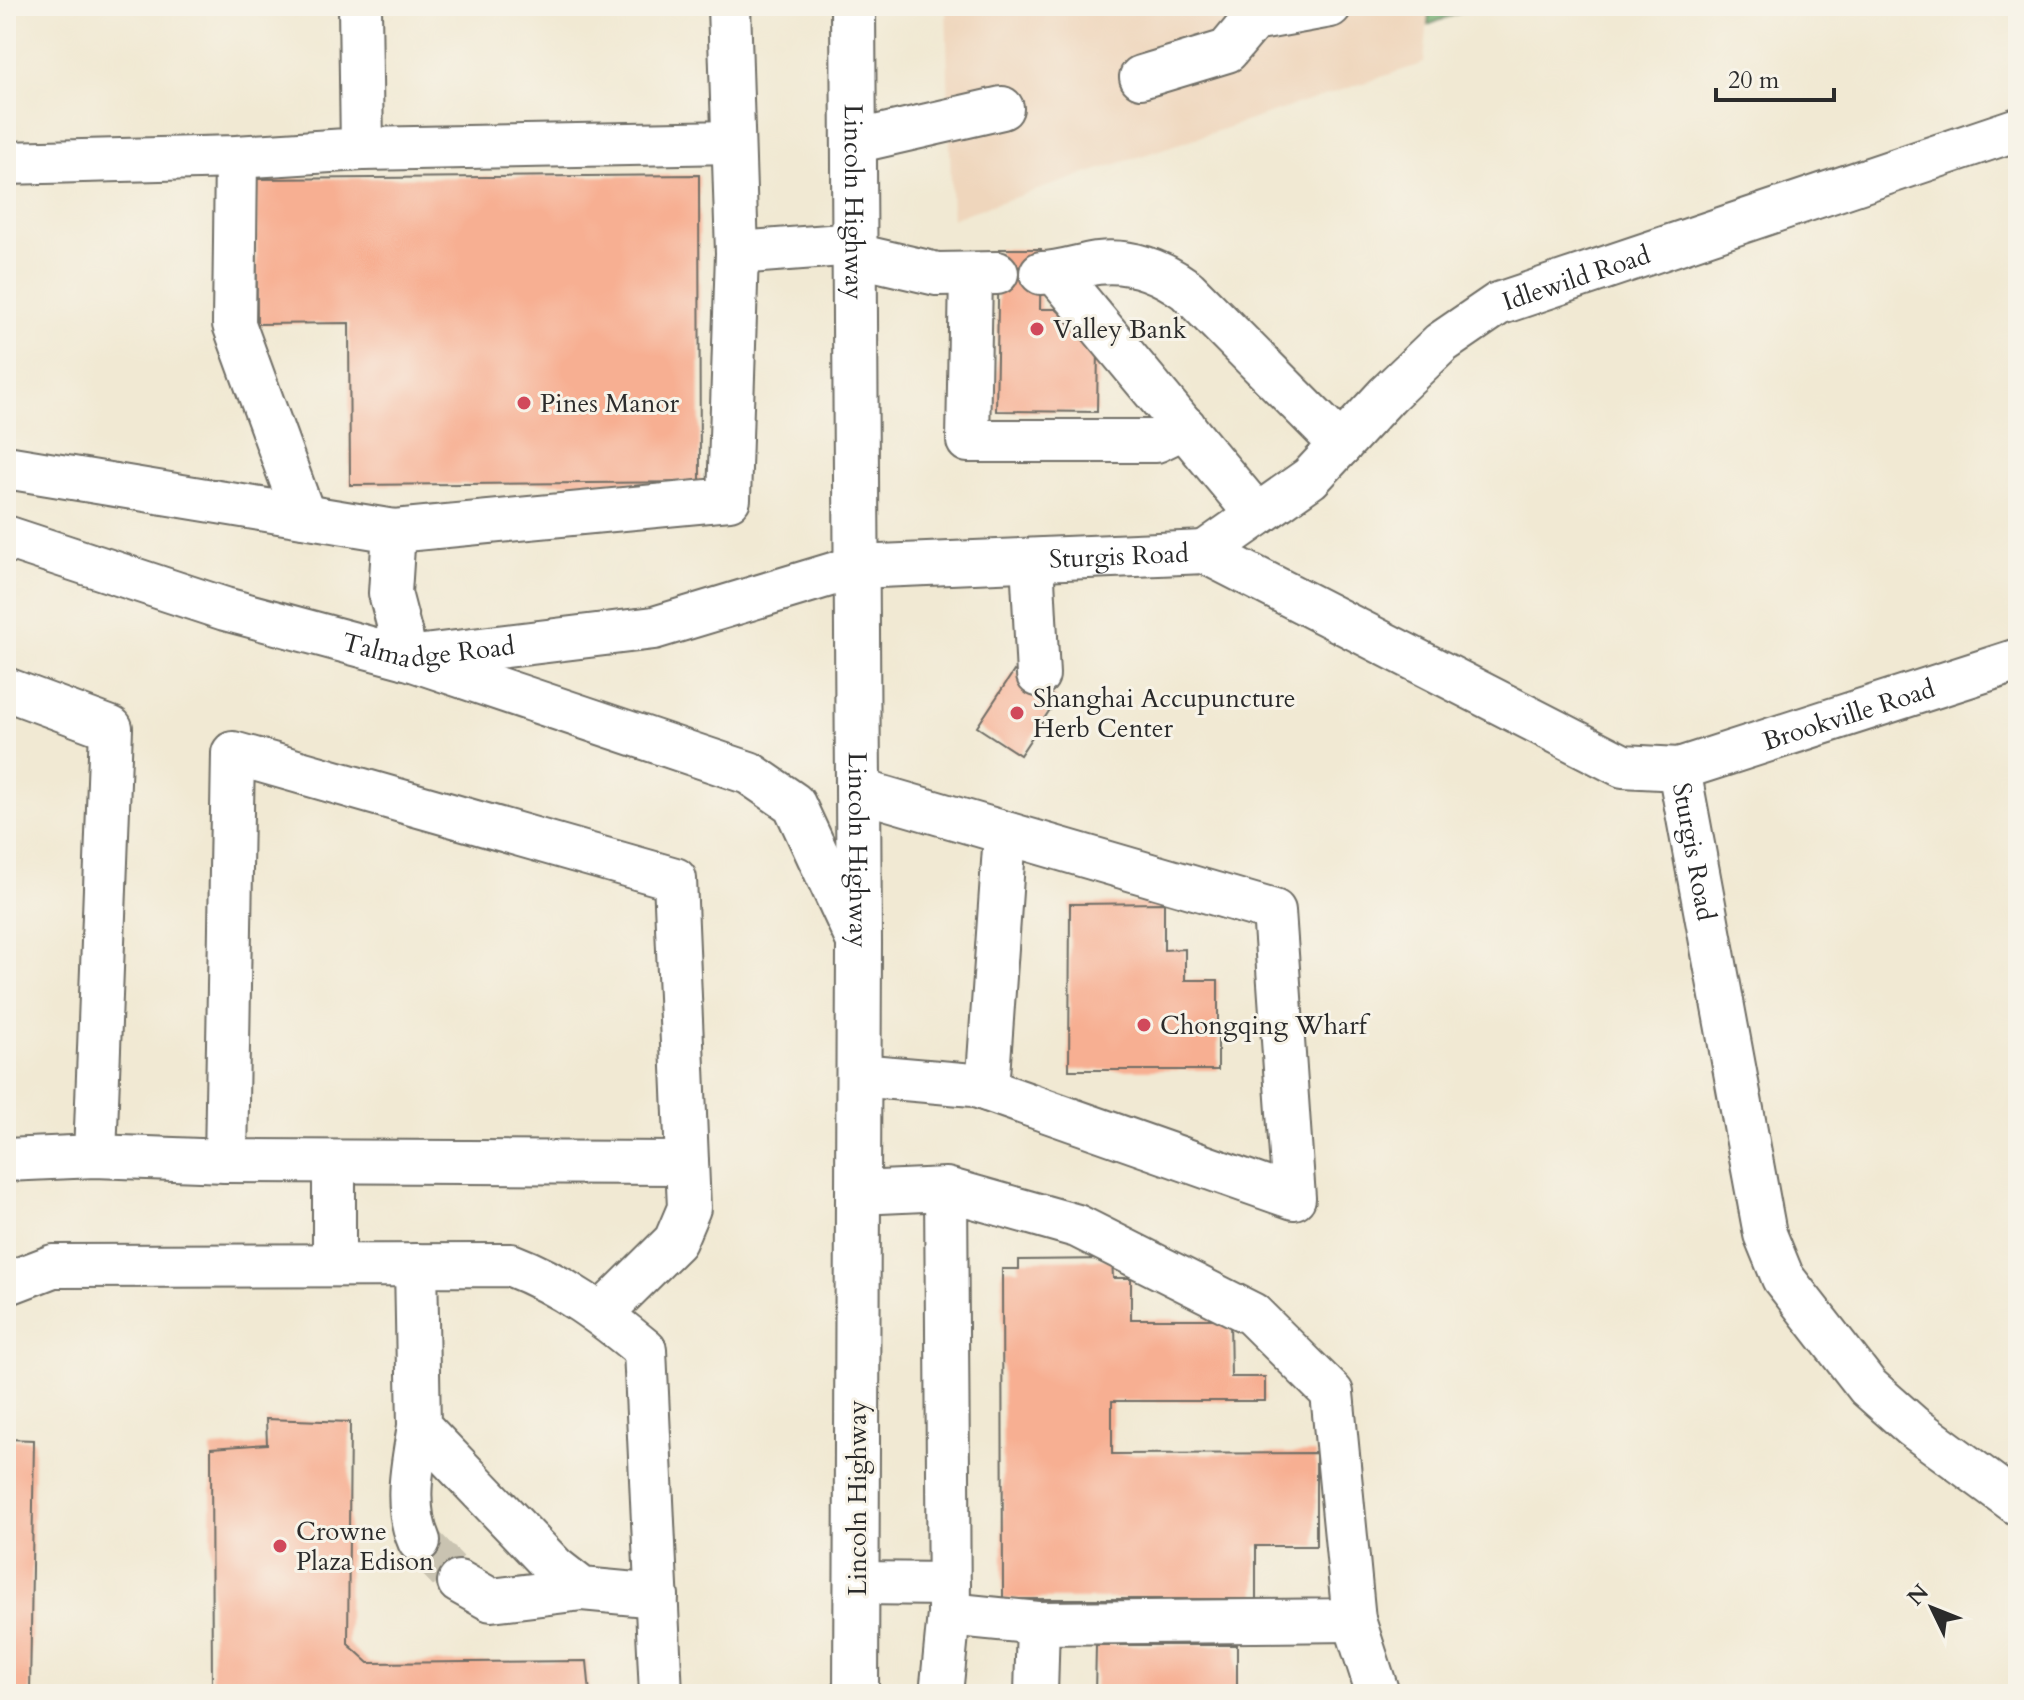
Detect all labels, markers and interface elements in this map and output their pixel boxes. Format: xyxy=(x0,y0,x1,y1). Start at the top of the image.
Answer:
scale bar xyxy=(1716,52,1834,102)
text: 20 m xyxy=(1728,64,1780,97)
street label: Lincoln Highway xyxy=(836,104,872,300)
street label: Idlewild Road xyxy=(1498,237,1655,319)
place label: Valley Bank xyxy=(1053,312,1187,347)
marker: Valley Bank xyxy=(1028,320,1046,338)
place label: Pines Manor xyxy=(540,386,680,421)
marker: Pines Manor xyxy=(515,394,533,412)
street label: Sturgis Road xyxy=(1048,536,1190,577)
street label: Talmadge Road xyxy=(338,624,517,676)
street label: Brookville Road xyxy=(1758,671,1939,759)
place label: Shanghai Accupuncture Herb Center xyxy=(1033,681,1296,746)
marker: Shanghai Accupuncture Herb Center xyxy=(1008,704,1026,722)
street label: Lincoln Highway xyxy=(840,752,876,948)
street label: Sturgis Road xyxy=(1664,780,1724,924)
place label: Chongqing Wharf xyxy=(1160,1008,1371,1043)
marker: Chongqing Wharf xyxy=(1135,1016,1153,1034)
street label: Lincoln Highway xyxy=(840,1400,875,1596)
place label: Crowne Plaza Edison xyxy=(296,1514,434,1579)
marker: Crowne Plaza Edison xyxy=(271,1537,289,1555)
north arrow xyxy=(1892,1568,1972,1648)
text: N xyxy=(1901,1578,1936,1612)

